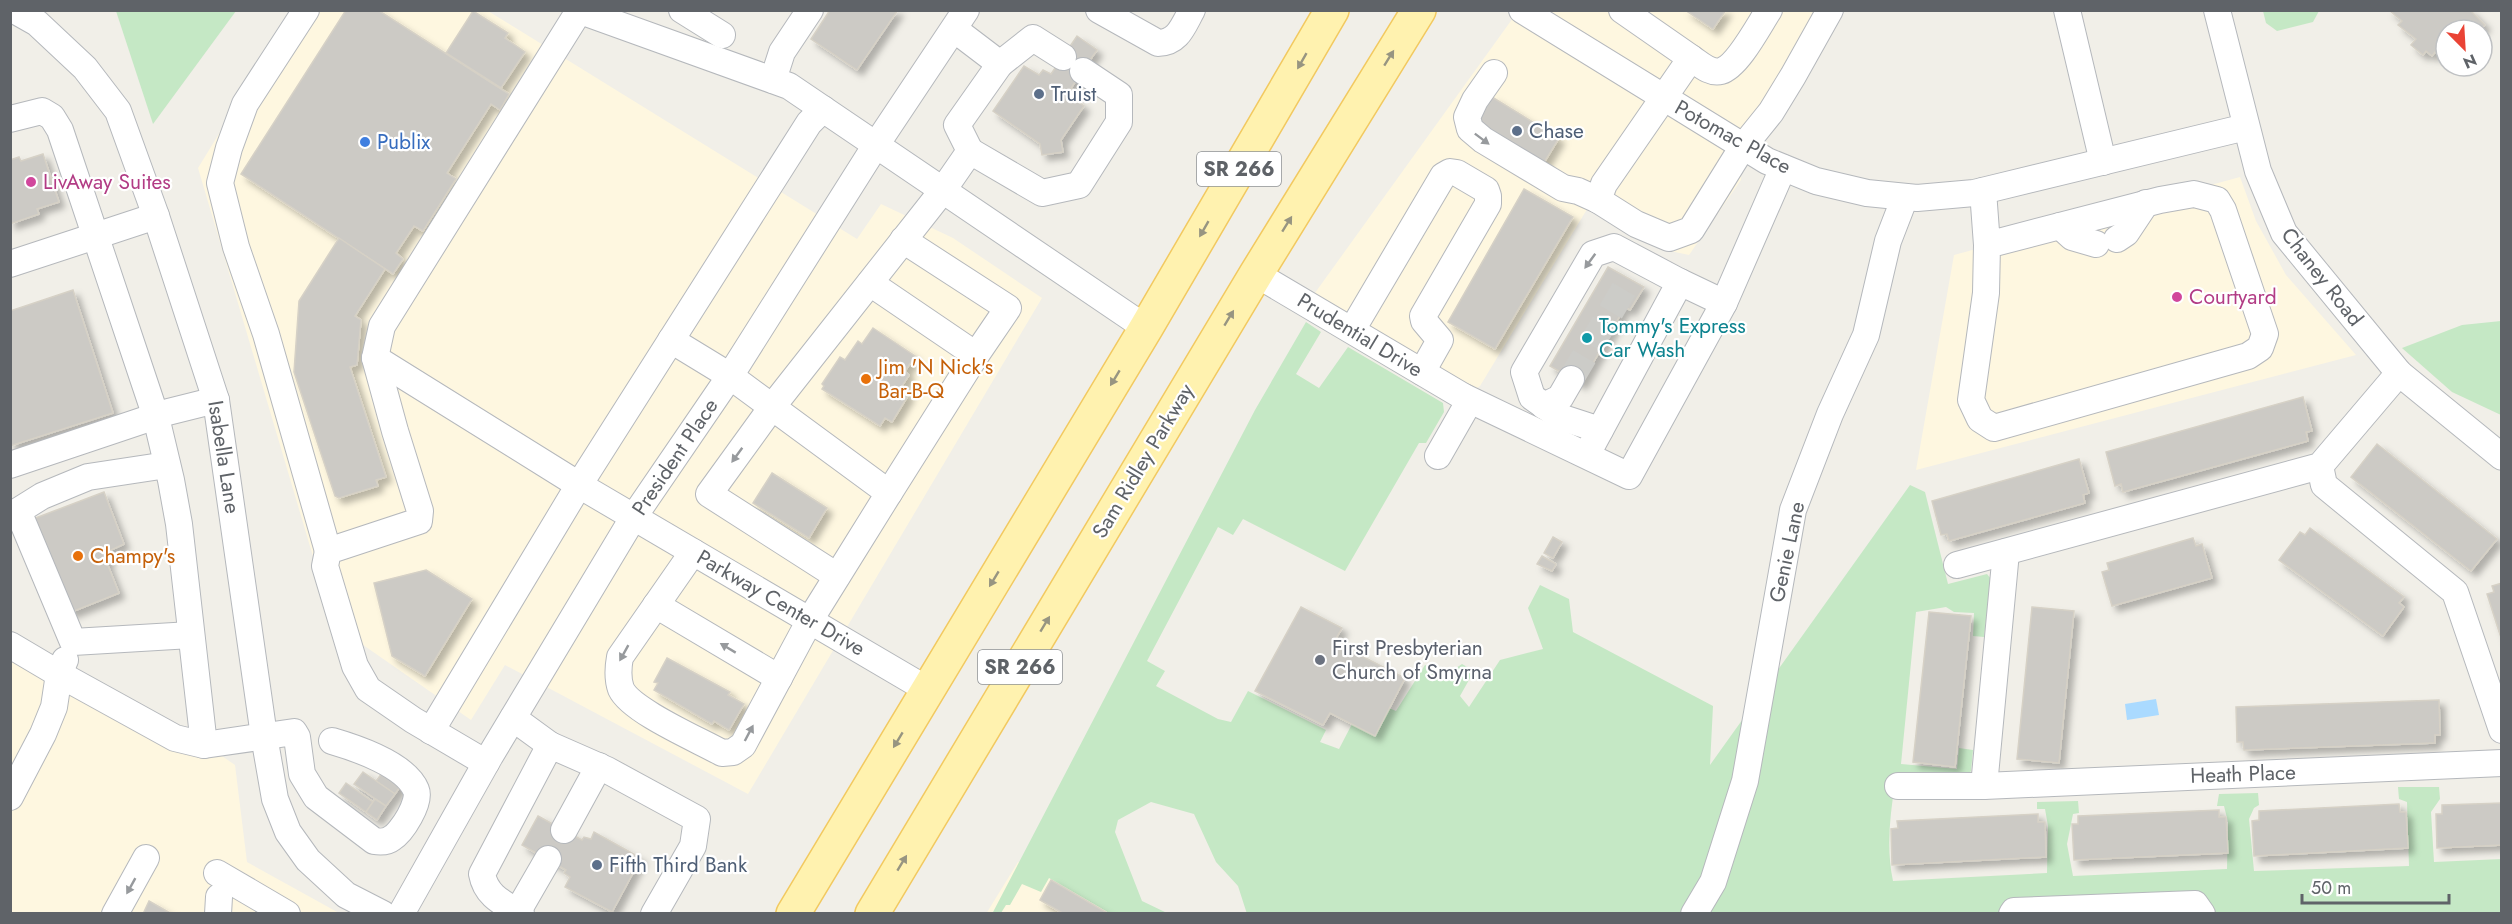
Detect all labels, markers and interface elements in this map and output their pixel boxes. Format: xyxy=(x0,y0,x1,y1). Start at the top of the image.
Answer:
north arrow xyxy=(2434,18,2494,78)
text: N xyxy=(2459,48,2480,74)
one-way arrow xyxy=(1384,50,1395,66)
one-way arrow xyxy=(1297,53,1308,69)
place label: Truist xyxy=(1051,79,1096,109)
marker: Truist xyxy=(1032,87,1046,101)
street label: Potomac Place xyxy=(1669,93,1797,181)
place label: Chase xyxy=(1529,116,1584,146)
marker: Chase xyxy=(1510,124,1524,138)
place label: Publix xyxy=(377,127,430,157)
one-way arrow xyxy=(1474,132,1490,145)
marker: Publix xyxy=(358,135,372,149)
road number: SR 266 xyxy=(1197,152,1281,186)
place label: LivAway Suites xyxy=(43,167,171,197)
marker: LivAway Suites xyxy=(24,175,38,189)
one-way arrow xyxy=(1281,216,1292,232)
one-way arrow xyxy=(1198,221,1209,237)
street label: Chaney Road xyxy=(2274,221,2370,333)
one-way arrow xyxy=(1584,253,1597,269)
place label: Courtyard xyxy=(2189,282,2277,312)
street label: Prudential Drive xyxy=(1292,286,1429,384)
marker: Courtyard xyxy=(2170,290,2184,304)
one-way arrow xyxy=(1224,310,1235,326)
place label: Tommy's Express Car Wash xyxy=(1599,311,1746,365)
marker: Tommy's Express Car Wash xyxy=(1580,331,1594,345)
place label: Jim 'N Nick's Bar-B-Q xyxy=(875,352,993,406)
one-way arrow xyxy=(1110,370,1121,386)
marker: Jim 'N Nick's Bar-B-Q xyxy=(859,372,873,386)
street label: Sam Ridley Parkway xyxy=(1085,377,1201,544)
street label: President Place xyxy=(625,392,725,521)
street label: Isabella Lane xyxy=(200,398,248,516)
one-way arrow xyxy=(732,447,744,462)
street label: Genie Lane xyxy=(1762,499,1812,605)
place label: Champy's xyxy=(90,541,175,571)
street label: Parkway Center Drive xyxy=(691,543,871,664)
marker: Champy's xyxy=(71,549,85,563)
one-way arrow xyxy=(989,571,1000,587)
one-way arrow xyxy=(1040,616,1051,632)
place label: First Presbyterian Church of Smyrna xyxy=(1332,633,1492,687)
one-way arrow xyxy=(720,643,737,653)
one-way arrow xyxy=(619,645,629,662)
road number: SR 266 xyxy=(978,650,1062,684)
marker: First Presbyterian Church of Smyrna xyxy=(1313,653,1327,667)
one-way arrow xyxy=(744,724,754,741)
one-way arrow xyxy=(892,732,903,748)
street label: Heath Place xyxy=(2190,757,2296,791)
place label: Fifth Third Bank xyxy=(609,850,748,880)
one-way arrow xyxy=(896,855,907,871)
marker: Fifth Third Bank xyxy=(590,858,604,872)
scale bar xyxy=(2302,867,2449,905)
text: 50 m xyxy=(2311,875,2351,901)
one-way arrow xyxy=(126,878,136,895)

